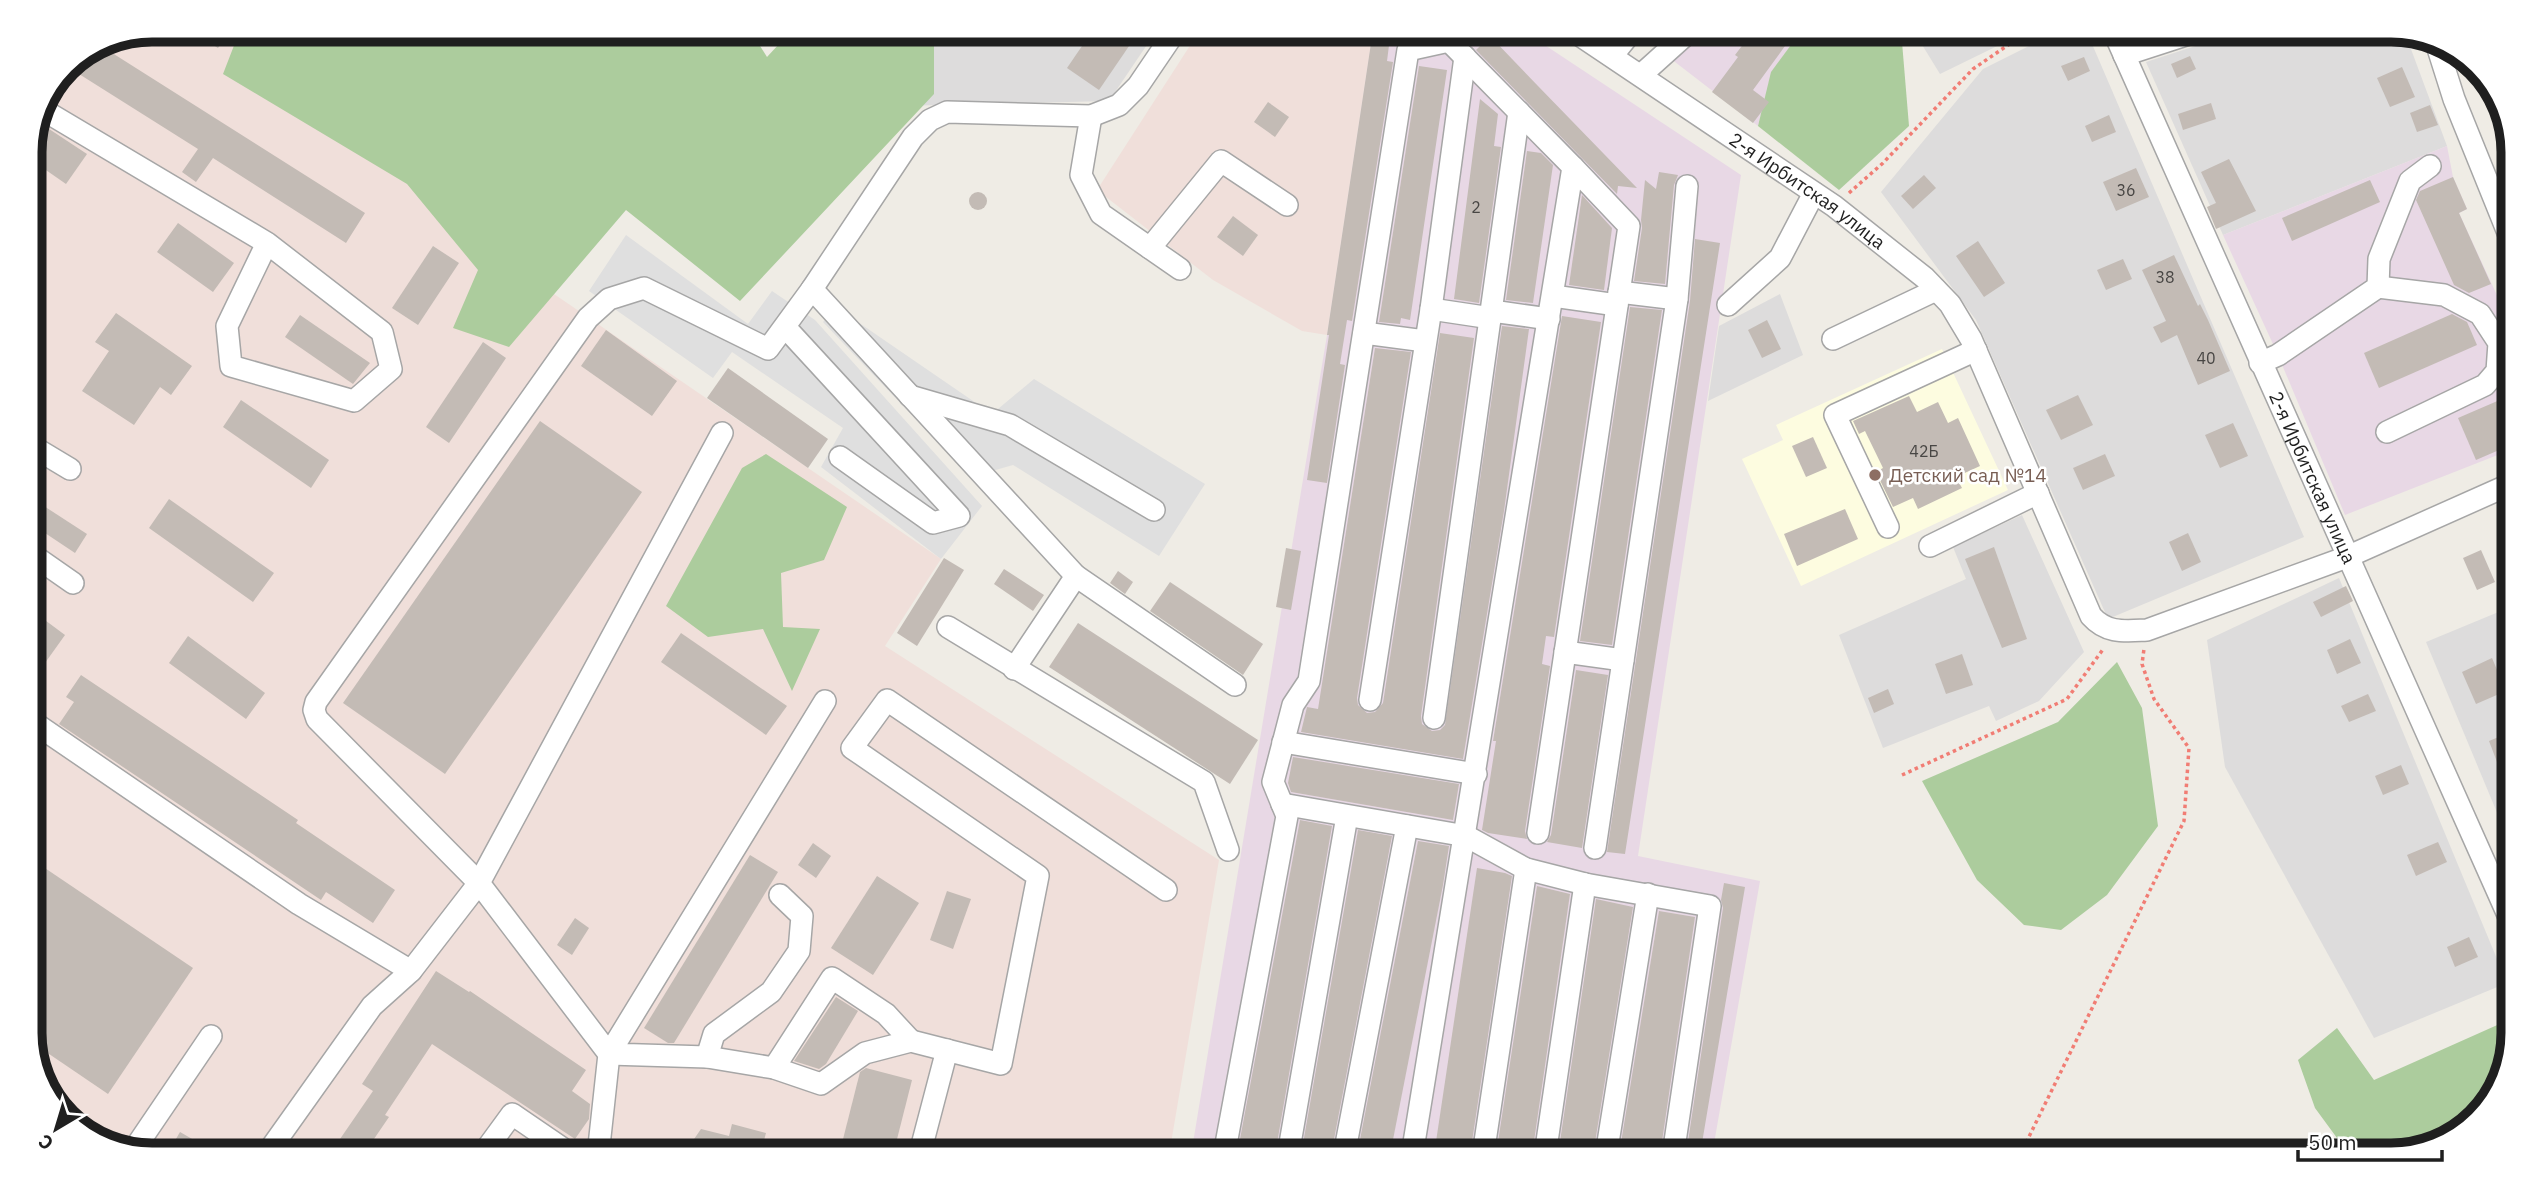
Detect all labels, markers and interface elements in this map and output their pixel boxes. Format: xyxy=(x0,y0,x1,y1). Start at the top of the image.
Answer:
street label: 2-я Ирбитская улица xyxy=(1725,127,1890,254)
house number: 36 xyxy=(2116,180,2136,200)
house number: 2 xyxy=(1471,197,1481,217)
house number: 38 xyxy=(2155,267,2175,287)
house number: 40 xyxy=(2196,348,2216,368)
street label: 2-я Ирбитская улица xyxy=(2264,388,2362,567)
house number: 42Б xyxy=(1909,441,1939,461)
place label: Детский сад №14 xyxy=(1889,463,2047,487)
marker: Детский сад №14 xyxy=(1867,467,1883,483)
north arrow xyxy=(21,1094,91,1164)
scale bar xyxy=(2298,1118,2442,1162)
text: 50 m xyxy=(2308,1128,2357,1156)
text: С xyxy=(33,1129,58,1156)

